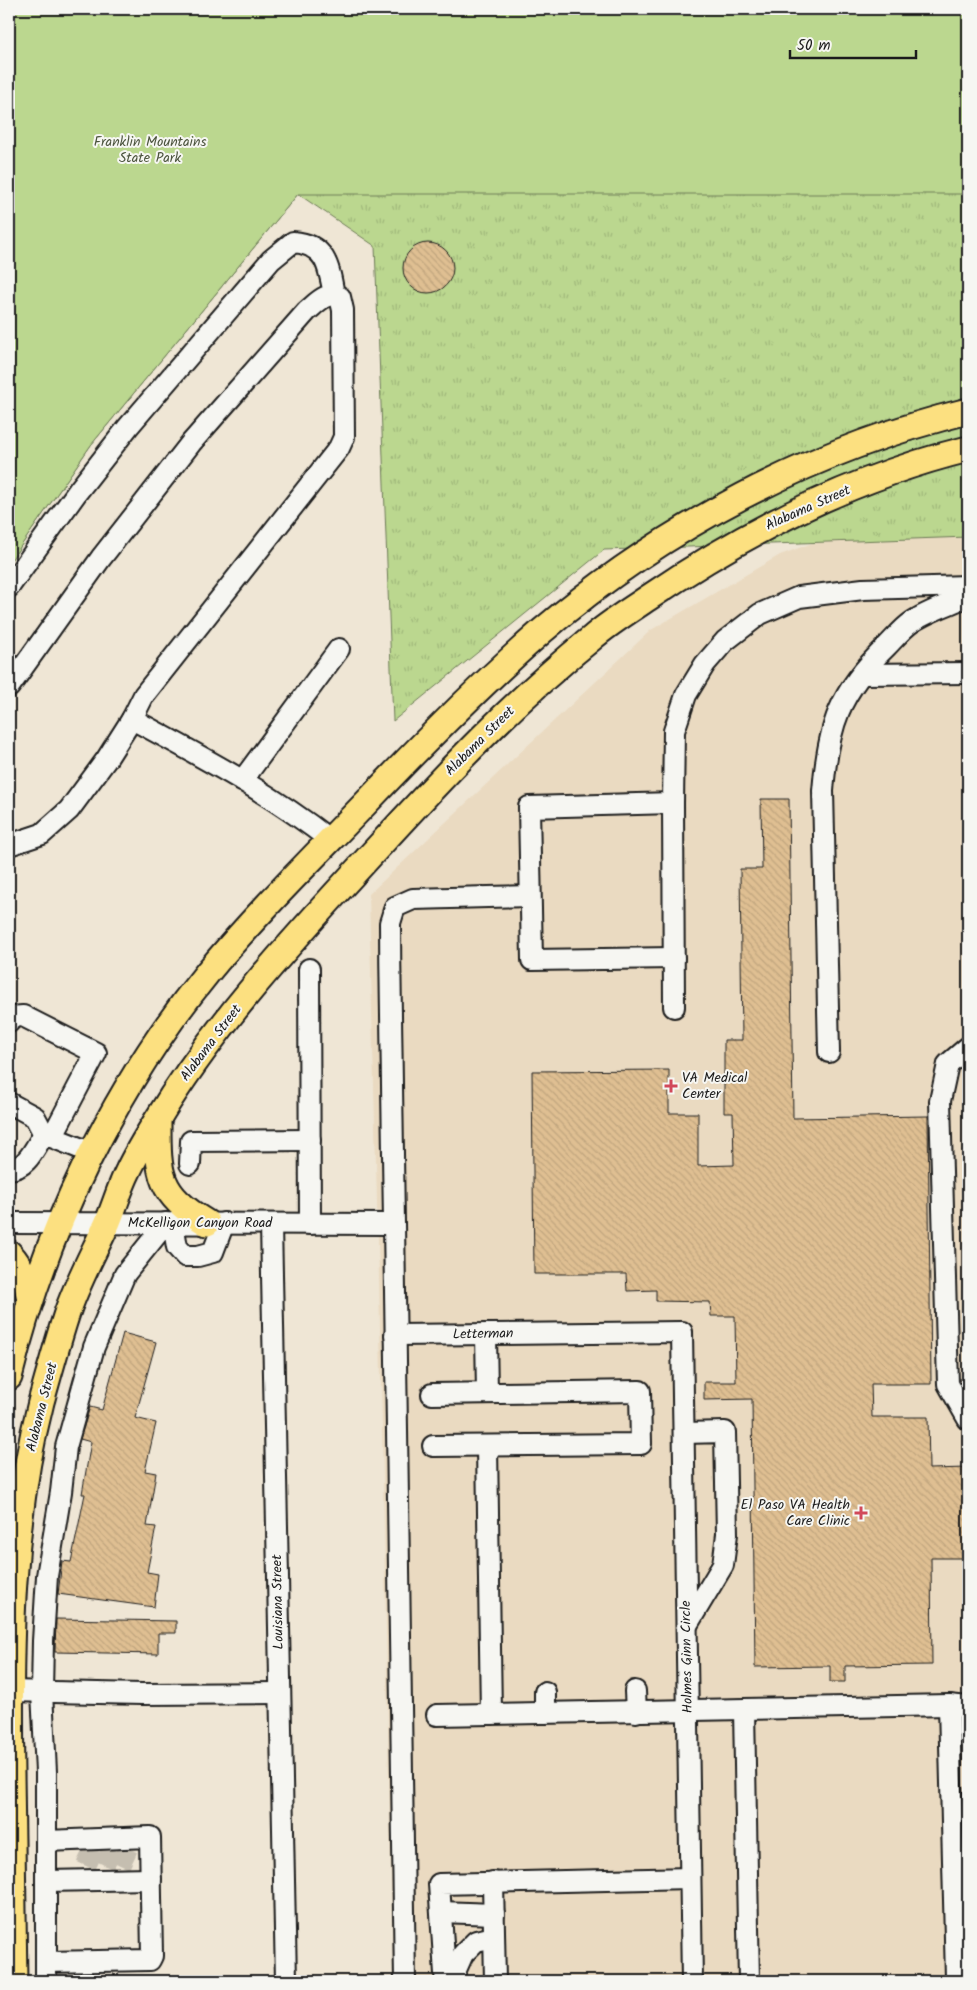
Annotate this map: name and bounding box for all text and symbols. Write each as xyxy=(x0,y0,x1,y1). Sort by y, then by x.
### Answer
scale bar xyxy=(790,28,916,60)
text: 50 m xyxy=(797,34,831,58)
park label: Franklin Mountains State Park xyxy=(94,131,206,169)
street label: Alabama Street xyxy=(762,479,855,537)
street label: Alabama Street xyxy=(440,701,520,781)
street label: Alabama Street xyxy=(175,999,248,1086)
place label: VA Medical Center xyxy=(682,1067,748,1105)
marker: VA Medical Center xyxy=(664,1079,678,1093)
street label: McKelligon Canyon Road xyxy=(128,1212,273,1234)
street label: Letterman xyxy=(452,1322,514,1346)
street label: Alabama Street xyxy=(20,1360,64,1454)
place label: El Paso VA Health Care Clinic xyxy=(741,1494,850,1532)
marker: El Paso VA Health Care Clinic xyxy=(854,1506,868,1520)
street label: Louisiana Street xyxy=(266,1554,290,1650)
street label: Holmes Ginn Circle xyxy=(675,1600,699,1714)

